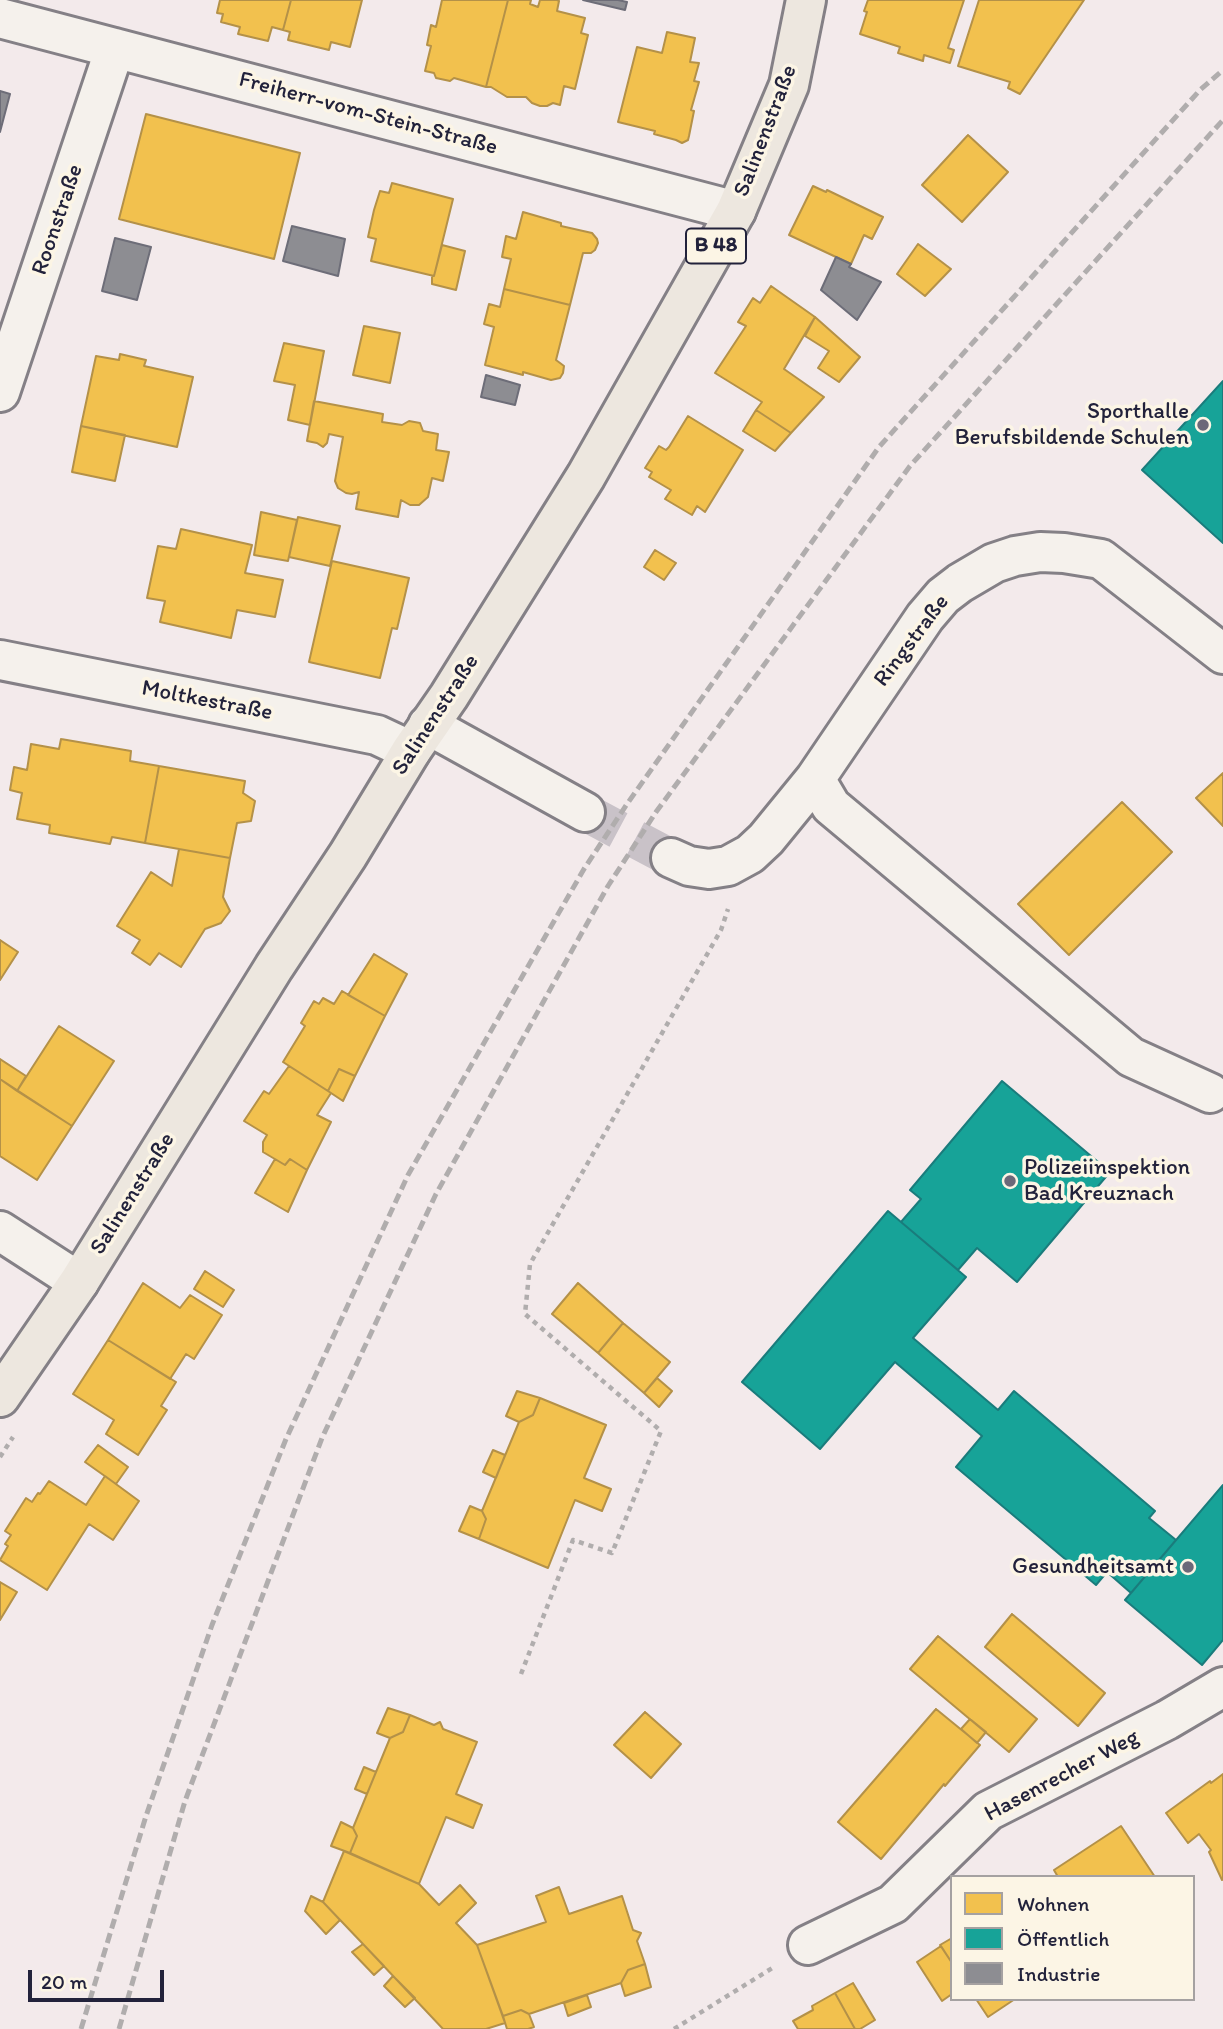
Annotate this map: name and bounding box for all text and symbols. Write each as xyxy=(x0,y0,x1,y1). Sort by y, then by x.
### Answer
street label: Salinenstraße xyxy=(728,61,804,201)
street label: Freiherr-vom-Stein-Straße xyxy=(236,66,500,162)
street label: Roonstraße xyxy=(26,161,90,279)
road number: B 48 xyxy=(686,229,746,264)
place label: Sporthalle Berufsbildende Schulen xyxy=(955,398,1189,452)
marker: Sporthalle Berufsbildende Schulen xyxy=(1195,417,1211,433)
street label: Ringstraße xyxy=(868,589,956,693)
street label: Salinenstraße xyxy=(387,649,485,781)
street label: Moltkestraße xyxy=(139,675,275,727)
street label: Salinenstraße xyxy=(85,1128,181,1260)
place label: Polizeiinspektion Bad Kreuznach xyxy=(1024,1154,1190,1208)
marker: Polizeiinspektion Bad Kreuznach xyxy=(1002,1173,1018,1189)
place label: Gesundheitsamt xyxy=(1012,1553,1174,1581)
marker: Gesundheitsamt xyxy=(1180,1559,1196,1575)
street label: Hasenrecher Weg xyxy=(980,1724,1144,1828)
legend xyxy=(950,1875,1195,2001)
text: Wohnen xyxy=(1017,1891,1089,1916)
text: Öffentlich xyxy=(1017,1926,1109,1951)
scale bar xyxy=(32,1955,168,1999)
text: Industrie xyxy=(1017,1961,1100,1986)
text: 20 m xyxy=(41,1969,87,1994)

